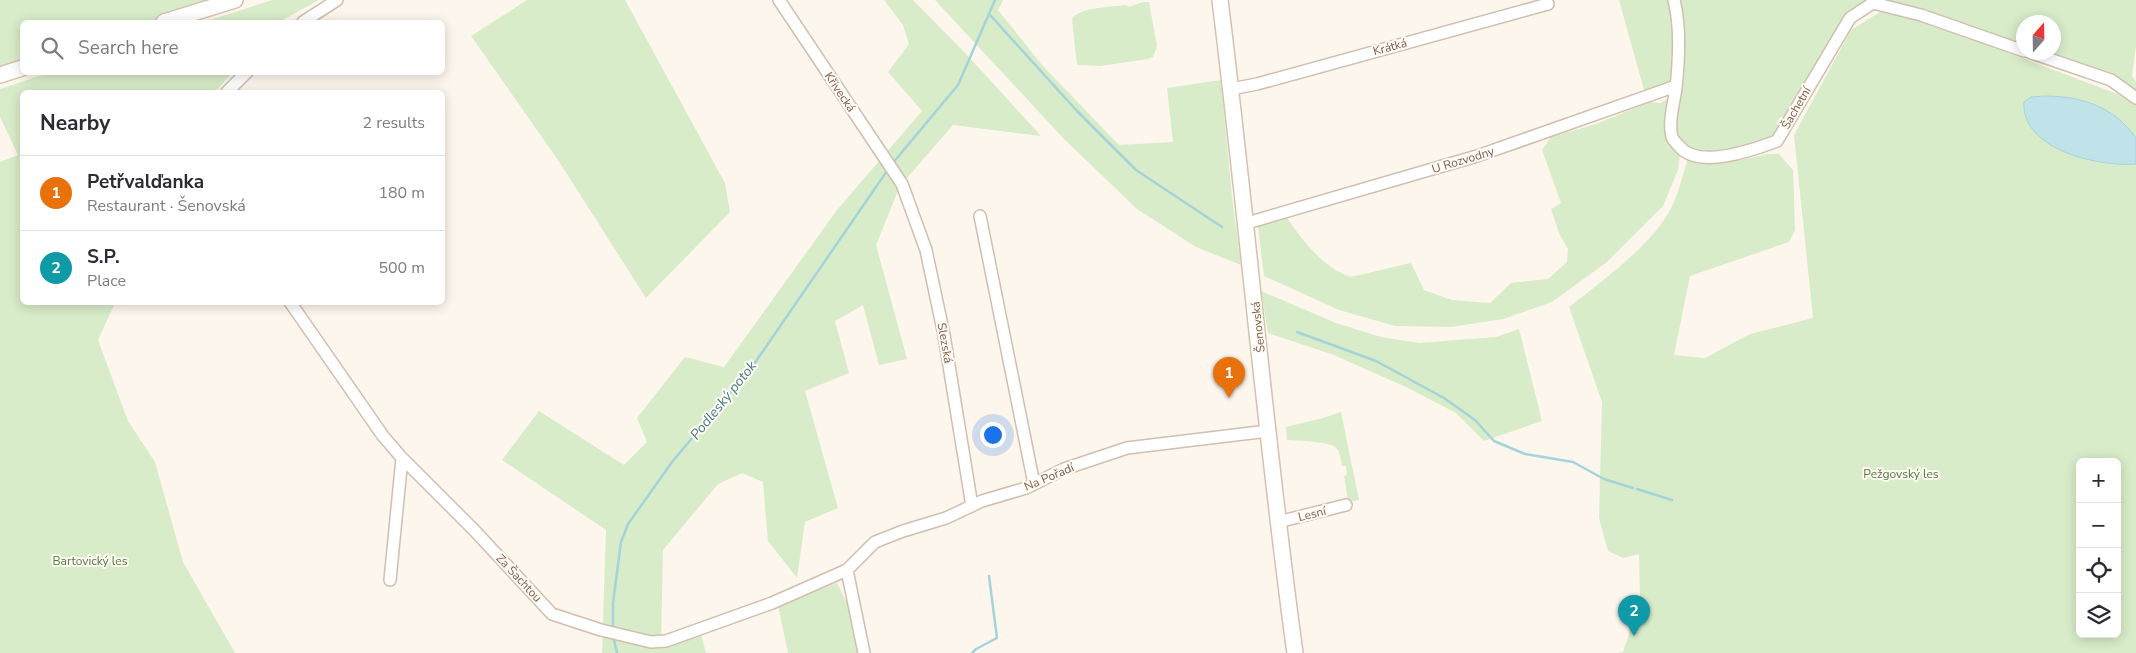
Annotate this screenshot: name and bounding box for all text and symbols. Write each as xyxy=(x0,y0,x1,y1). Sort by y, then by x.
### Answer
north arrow xyxy=(2016,15,2061,60)
search box xyxy=(20,20,445,75)
icon: search xyxy=(38,34,66,62)
text: Search here xyxy=(78,35,179,61)
street label: Krátká xyxy=(1371,35,1409,59)
street label: Křivecká xyxy=(821,69,859,115)
street label: Šachetní xyxy=(1777,83,1815,132)
text: Nearby xyxy=(40,109,110,137)
text: 2 results xyxy=(363,112,425,134)
street label: U Rozvodny xyxy=(1430,143,1497,177)
text: Petřvalďanka xyxy=(87,169,204,195)
text: 1 xyxy=(51,182,61,204)
text: 180 m xyxy=(378,182,425,204)
text: Restaurant · Šenovská xyxy=(87,195,246,217)
text: S.P. xyxy=(87,244,120,270)
text: 2 xyxy=(51,257,61,279)
text: 500 m xyxy=(378,257,425,279)
text: Place xyxy=(87,270,126,292)
street label: Šenovská xyxy=(1247,301,1269,353)
street label: Slezská xyxy=(934,322,956,364)
water label: Podleský potok xyxy=(686,356,762,444)
pin: 1 xyxy=(1213,357,1245,398)
your location xyxy=(980,422,1006,448)
map controls xyxy=(2076,458,2121,638)
button: + xyxy=(2076,458,2121,503)
street label: Na Pořadí xyxy=(1022,459,1077,495)
park label: Pežgovský les xyxy=(1863,466,1939,482)
street label: Lesní xyxy=(1296,503,1329,525)
button: − xyxy=(2076,503,2121,548)
button: locate xyxy=(2076,548,2121,593)
street label: Za Šachtou xyxy=(493,551,545,605)
park label: Bartovický les xyxy=(52,553,128,569)
button: layers xyxy=(2076,593,2121,638)
pin: 2 xyxy=(1618,595,1650,636)

